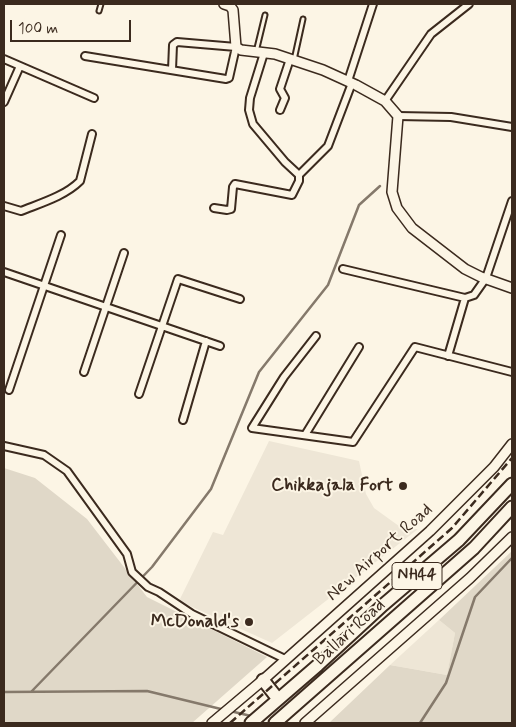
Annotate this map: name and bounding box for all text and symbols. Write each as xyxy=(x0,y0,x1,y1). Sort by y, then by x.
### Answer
scale bar xyxy=(12,10,134,42)
text: 100 m xyxy=(18,19,58,39)
place label: Chikkajala Fort xyxy=(271,475,393,497)
marker: Chikkajala Fort xyxy=(397,480,409,492)
street label: New Airport Road xyxy=(322,500,438,606)
road number: NH44 xyxy=(392,562,442,590)
street label: Ballari Road xyxy=(310,595,390,671)
place label: McDonald's xyxy=(151,611,239,633)
marker: McDonald's xyxy=(243,616,255,628)

